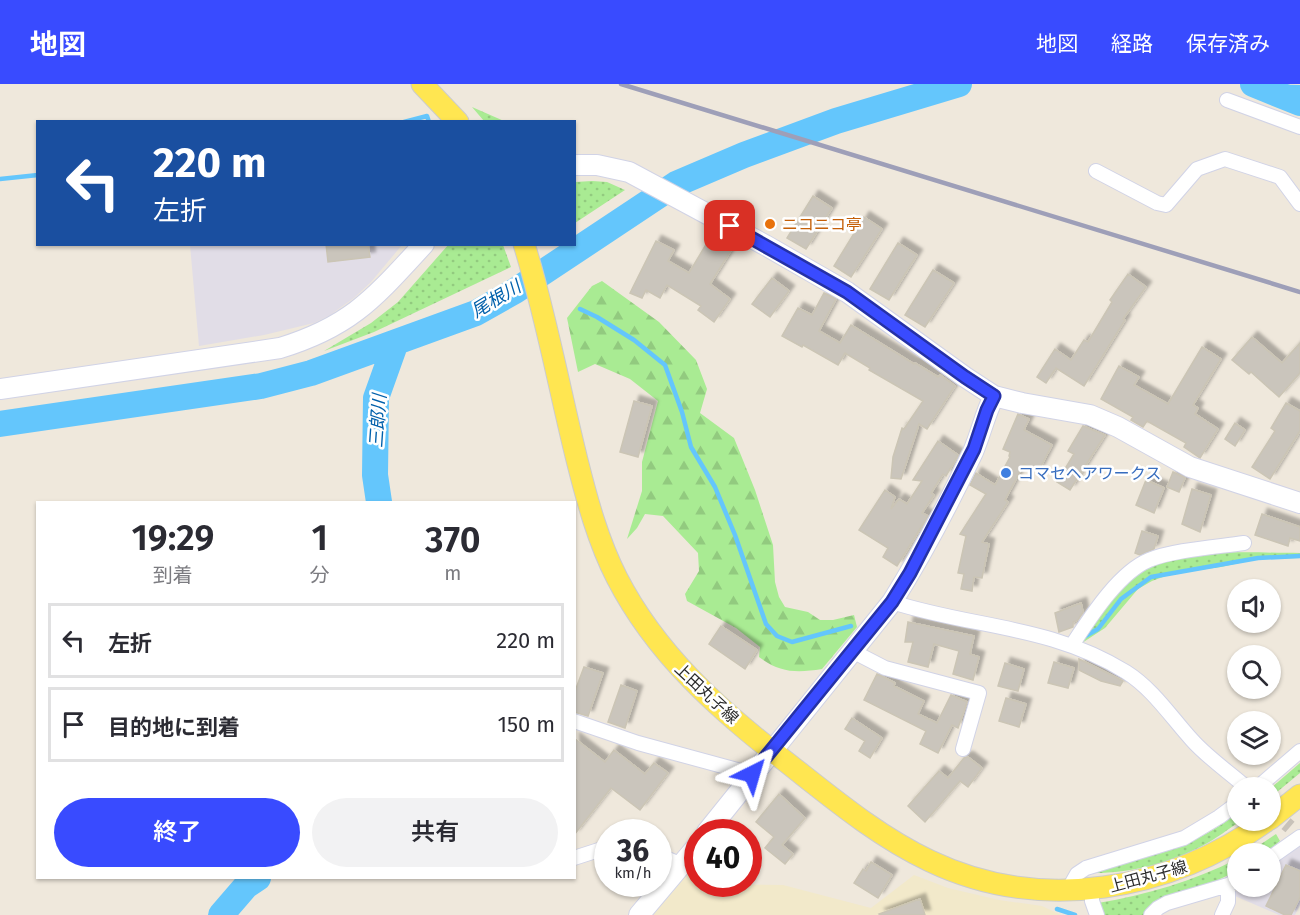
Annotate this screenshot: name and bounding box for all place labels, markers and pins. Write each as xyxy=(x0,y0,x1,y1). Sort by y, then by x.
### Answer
pin xyxy=(704,200,755,251)
place label: ニコニコ亭 xyxy=(782,215,862,234)
marker: ニコニコ亭 xyxy=(763,217,777,231)
place label: コマセヘアワークス xyxy=(1018,464,1161,483)
marker: コマセヘアワークス xyxy=(999,466,1013,480)

